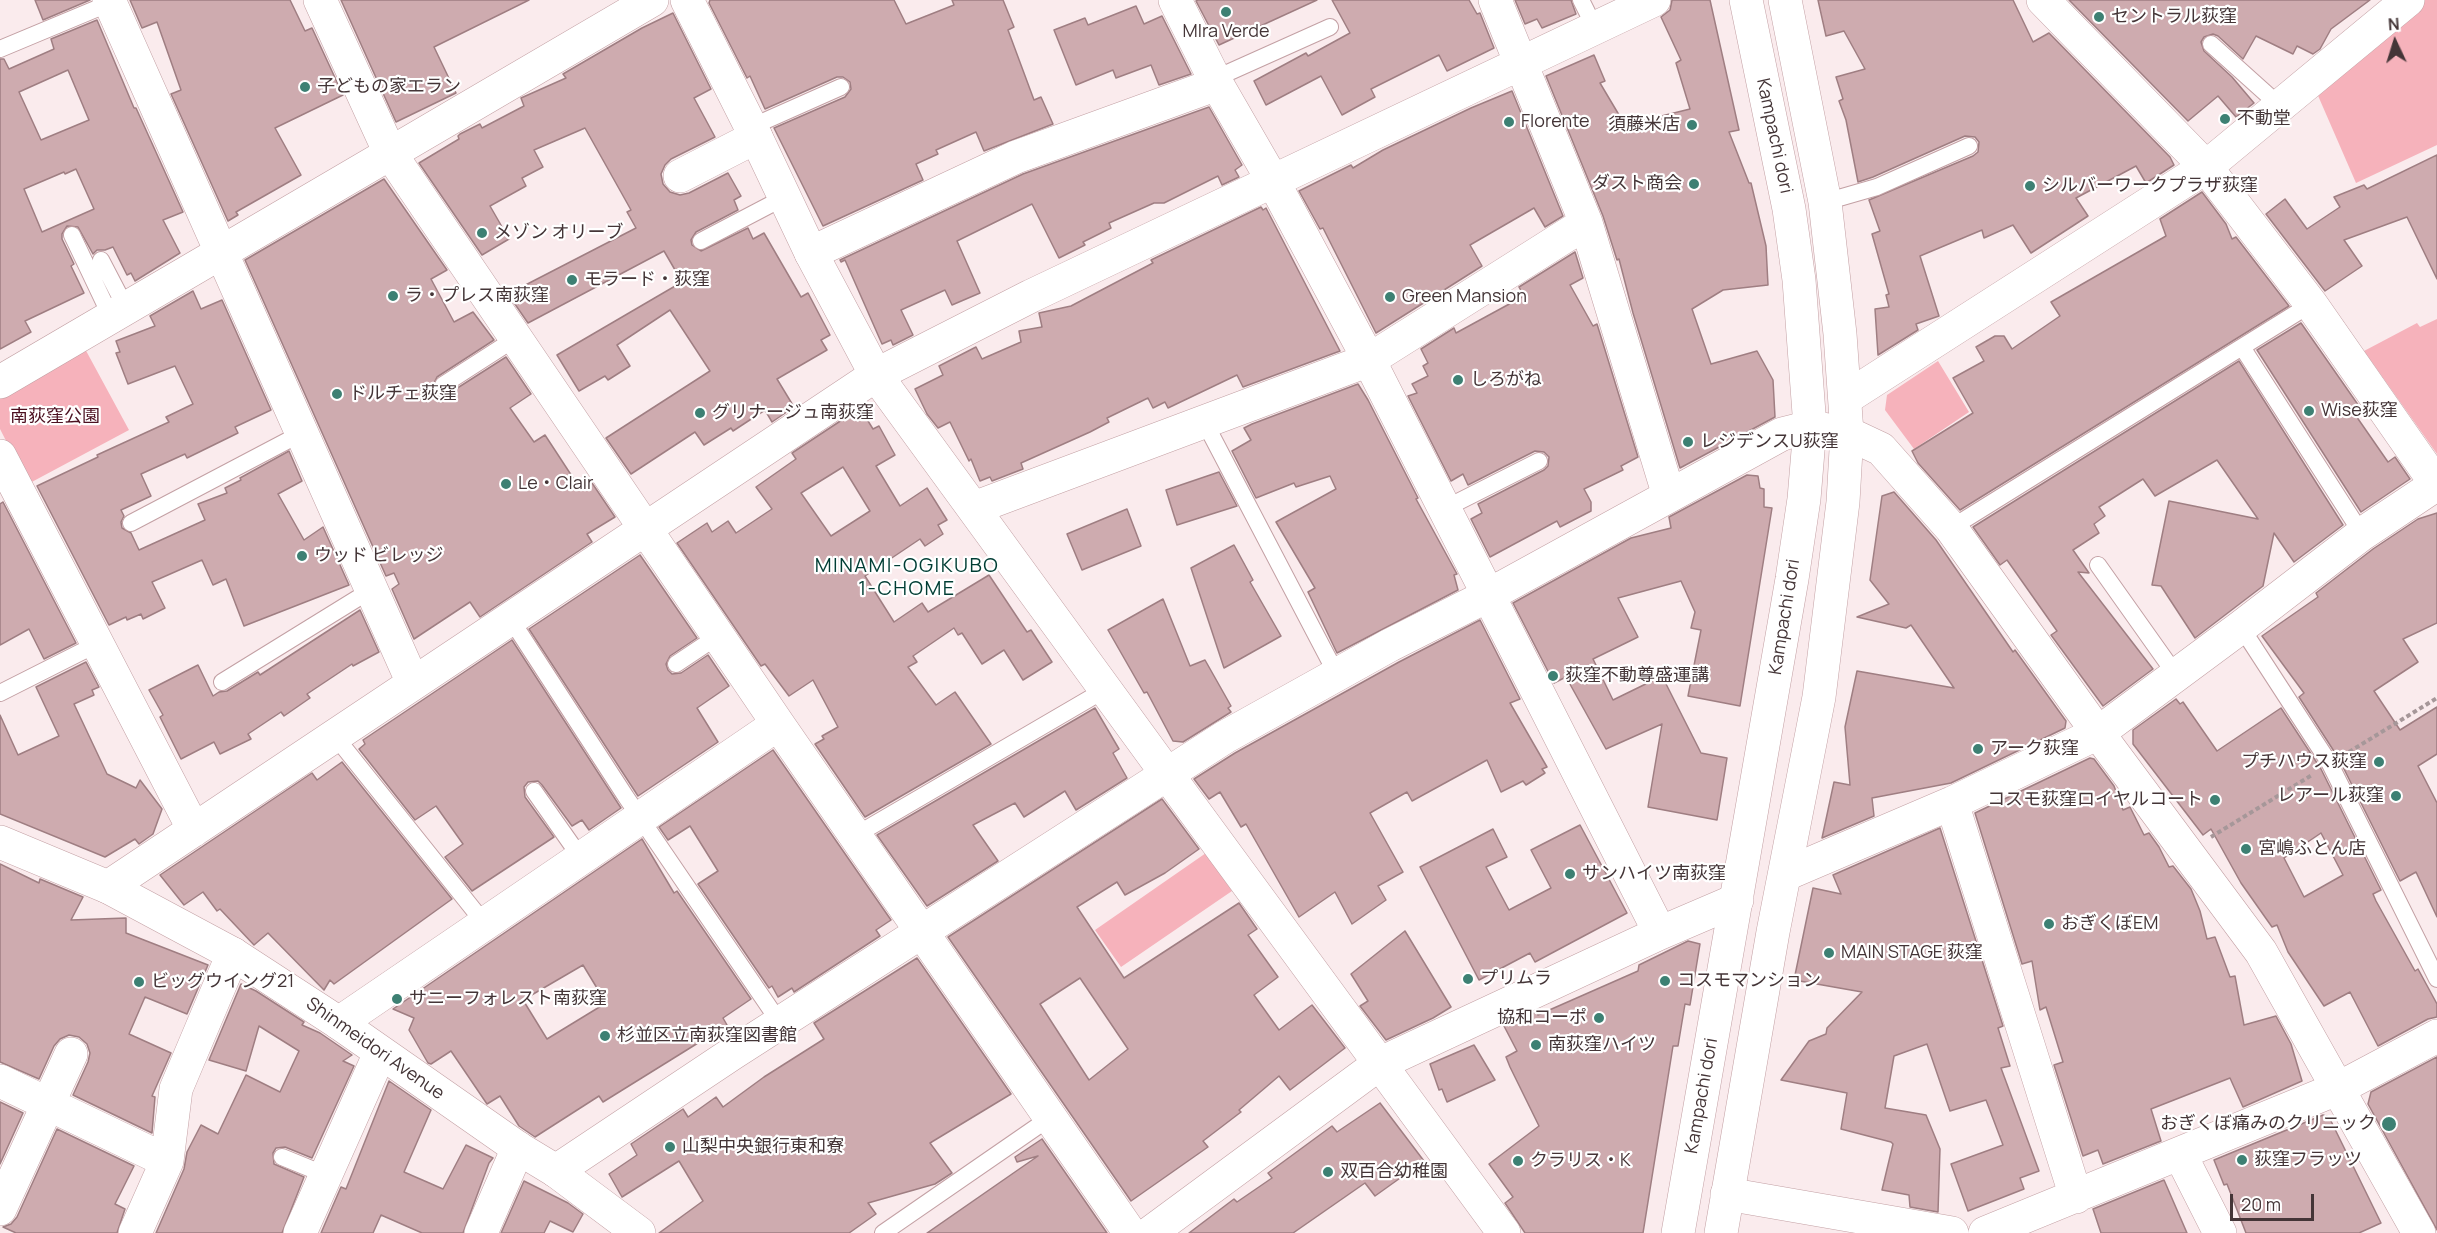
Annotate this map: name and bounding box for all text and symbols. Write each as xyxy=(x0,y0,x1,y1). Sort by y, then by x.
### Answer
marker: Mlra Verde xyxy=(1219,5,1233,19)
place label: セントラル荻窪 xyxy=(2111,6,2237,28)
marker: セントラル荻窪 xyxy=(2092,10,2106,24)
north arrow xyxy=(2365,12,2425,72)
text: N xyxy=(2387,13,2400,35)
place label: Mlra Verde xyxy=(1183,21,1269,43)
place label: 子どもの家エラン xyxy=(317,76,461,98)
street label: Kampachi dori xyxy=(1751,77,1797,195)
marker: 子どもの家エラン xyxy=(298,80,312,94)
place label: 不動堂 xyxy=(2237,108,2291,130)
place label: Florente xyxy=(1521,111,1590,133)
marker: 不動堂 xyxy=(2218,112,2232,126)
place label: 須藤米店 xyxy=(1608,114,1680,136)
marker: Florente xyxy=(1502,115,1516,129)
marker: 須藤米店 xyxy=(1685,118,1699,132)
place label: ダスト商会 xyxy=(1592,173,1682,195)
place label: シルバーワークプラザ荻窪 xyxy=(2042,175,2258,197)
marker: ダスト商会 xyxy=(1687,177,1701,191)
marker: シルバーワークプラザ荻窪 xyxy=(2023,179,2037,193)
place label: メゾン オリーブ xyxy=(494,222,624,244)
marker: メゾン オリーブ xyxy=(475,226,489,240)
place label: モラード・荻窪 xyxy=(584,269,710,291)
marker: モラード・荻窪 xyxy=(565,273,579,287)
place label: ラ・プレス南荻窪 xyxy=(405,285,549,307)
place label: Green Mansion xyxy=(1402,286,1527,308)
marker: ラ・プレス南荻窪 xyxy=(386,289,400,303)
marker: Green Mansion xyxy=(1383,290,1397,304)
place label: しろがね xyxy=(1470,369,1542,391)
marker: しろがね xyxy=(1451,373,1465,387)
place label: ドルチェ荻窪 xyxy=(349,383,457,405)
marker: ドルチェ荻窪 xyxy=(330,387,344,401)
place label: Wise荻窪 xyxy=(2321,400,2398,422)
place label: グリナージュ南荻窪 xyxy=(712,402,874,424)
marker: Wise荻窪 xyxy=(2302,404,2316,418)
park label: 南荻窪公園 xyxy=(10,406,100,428)
marker: グリナージュ南荻窪 xyxy=(693,406,707,420)
place label: レジデンスU荻窪 xyxy=(1700,431,1839,453)
marker: レジデンスU荻窪 xyxy=(1681,435,1695,449)
place label: Le・Clair xyxy=(518,473,593,495)
marker: Le・Clair xyxy=(499,477,513,491)
place label: ウッド ビレッジ xyxy=(314,545,444,567)
marker: ウッド ビレッジ xyxy=(295,549,309,563)
district label: MINAMI-OGIKUBO 1-CHOME xyxy=(815,554,999,601)
street label: Kampachi dori xyxy=(1765,557,1805,677)
place label: 荻窪不動尊盛運講 xyxy=(1565,665,1709,687)
marker: 荻窪不動尊盛運講 xyxy=(1546,669,1560,683)
place label: アーク荻窪 xyxy=(1990,738,2079,760)
marker: アーク荻窪 xyxy=(1971,742,1985,756)
place label: プチハウス荻窪 xyxy=(2241,751,2367,773)
marker: プチハウス荻窪 xyxy=(2372,755,2386,769)
place label: レアール荻窪 xyxy=(2277,785,2384,807)
place label: コスモ荻窪ロイヤルコート xyxy=(1987,789,2203,811)
marker: レアール荻窪 xyxy=(2389,789,2403,803)
marker: コスモ荻窪ロイヤルコート xyxy=(2208,793,2222,807)
place label: 宮嶋ふとん店 xyxy=(2258,838,2366,860)
marker: 宮嶋ふとん店 xyxy=(2239,842,2253,856)
place label: サンハイツ南荻窪 xyxy=(1582,863,1726,885)
marker: サンハイツ南荻窪 xyxy=(1563,867,1577,881)
place label: おぎくぼEM xyxy=(2061,913,2158,935)
marker: おぎくぼEM xyxy=(2042,917,2056,931)
place label: MAIN STAGE 荻窪 xyxy=(1841,942,1983,964)
marker: MAIN STAGE 荻窪 xyxy=(1822,946,1836,960)
place label: プリムラ xyxy=(1480,968,1552,990)
place label: コスモマンション xyxy=(1677,970,1821,992)
place label: ビッグウイング21 xyxy=(151,971,294,993)
marker: プリムラ xyxy=(1461,972,1475,986)
marker: コスモマンション xyxy=(1658,974,1672,988)
marker: ビッグウイング21 xyxy=(132,975,146,989)
place label: サニーフォレスト南荻窪 xyxy=(409,988,607,1010)
marker: サニーフォレスト南荻窪 xyxy=(390,992,404,1006)
street label: Shinmeidori Avenue xyxy=(302,993,448,1105)
place label: 協和コーポ xyxy=(1497,1007,1587,1029)
marker: 協和コーポ xyxy=(1592,1011,1606,1025)
place label: 杉並区立南荻窪図書館 xyxy=(617,1025,797,1047)
marker: 杉並区立南荻窪図書館 xyxy=(598,1029,612,1043)
place label: 南荻窪ハイツ xyxy=(1548,1034,1656,1056)
street label: Kampachi dori xyxy=(1681,1036,1723,1156)
marker: 南荻窪ハイツ xyxy=(1529,1038,1543,1052)
place label: おぎくぼ痛みのクリニック xyxy=(2160,1113,2376,1135)
marker: おぎくぼ痛みのクリニック xyxy=(2380,1115,2398,1133)
place label: 山梨中央銀行東和寮 xyxy=(682,1136,844,1158)
marker: 山梨中央銀行東和寮 xyxy=(663,1140,677,1154)
place label: 荻窪フラッツ xyxy=(2254,1149,2362,1171)
place label: クラリス・K xyxy=(1530,1150,1631,1172)
marker: 荻窪フラッツ xyxy=(2235,1153,2249,1167)
marker: クラリス・K xyxy=(1511,1154,1525,1168)
place label: 双百合幼稚園 xyxy=(1340,1161,1448,1183)
marker: 双百合幼稚園 xyxy=(1321,1165,1335,1179)
scale bar xyxy=(2233,1182,2317,1220)
text: 20 m xyxy=(2241,1192,2281,1216)

